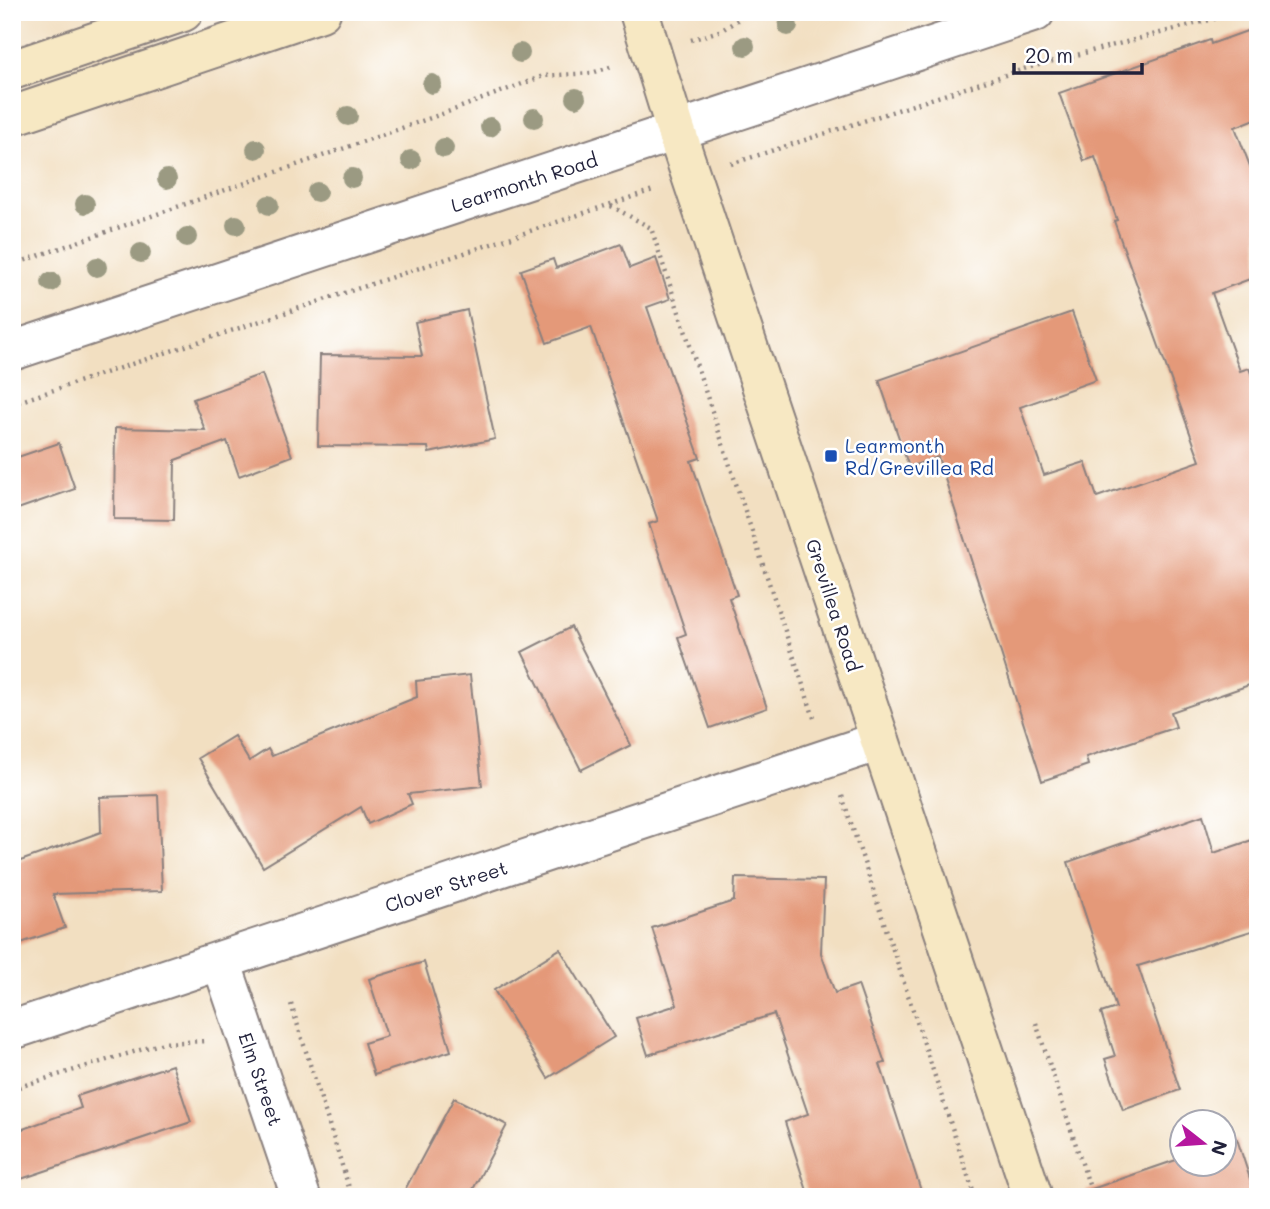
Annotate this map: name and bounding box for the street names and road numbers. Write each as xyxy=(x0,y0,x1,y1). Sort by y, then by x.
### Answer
street label: Learmonth Road xyxy=(448,147,600,217)
street label: Grevillea Road xyxy=(801,536,867,674)
street label: Clover Street xyxy=(382,854,510,918)
street label: Elm Street xyxy=(233,1029,289,1129)

